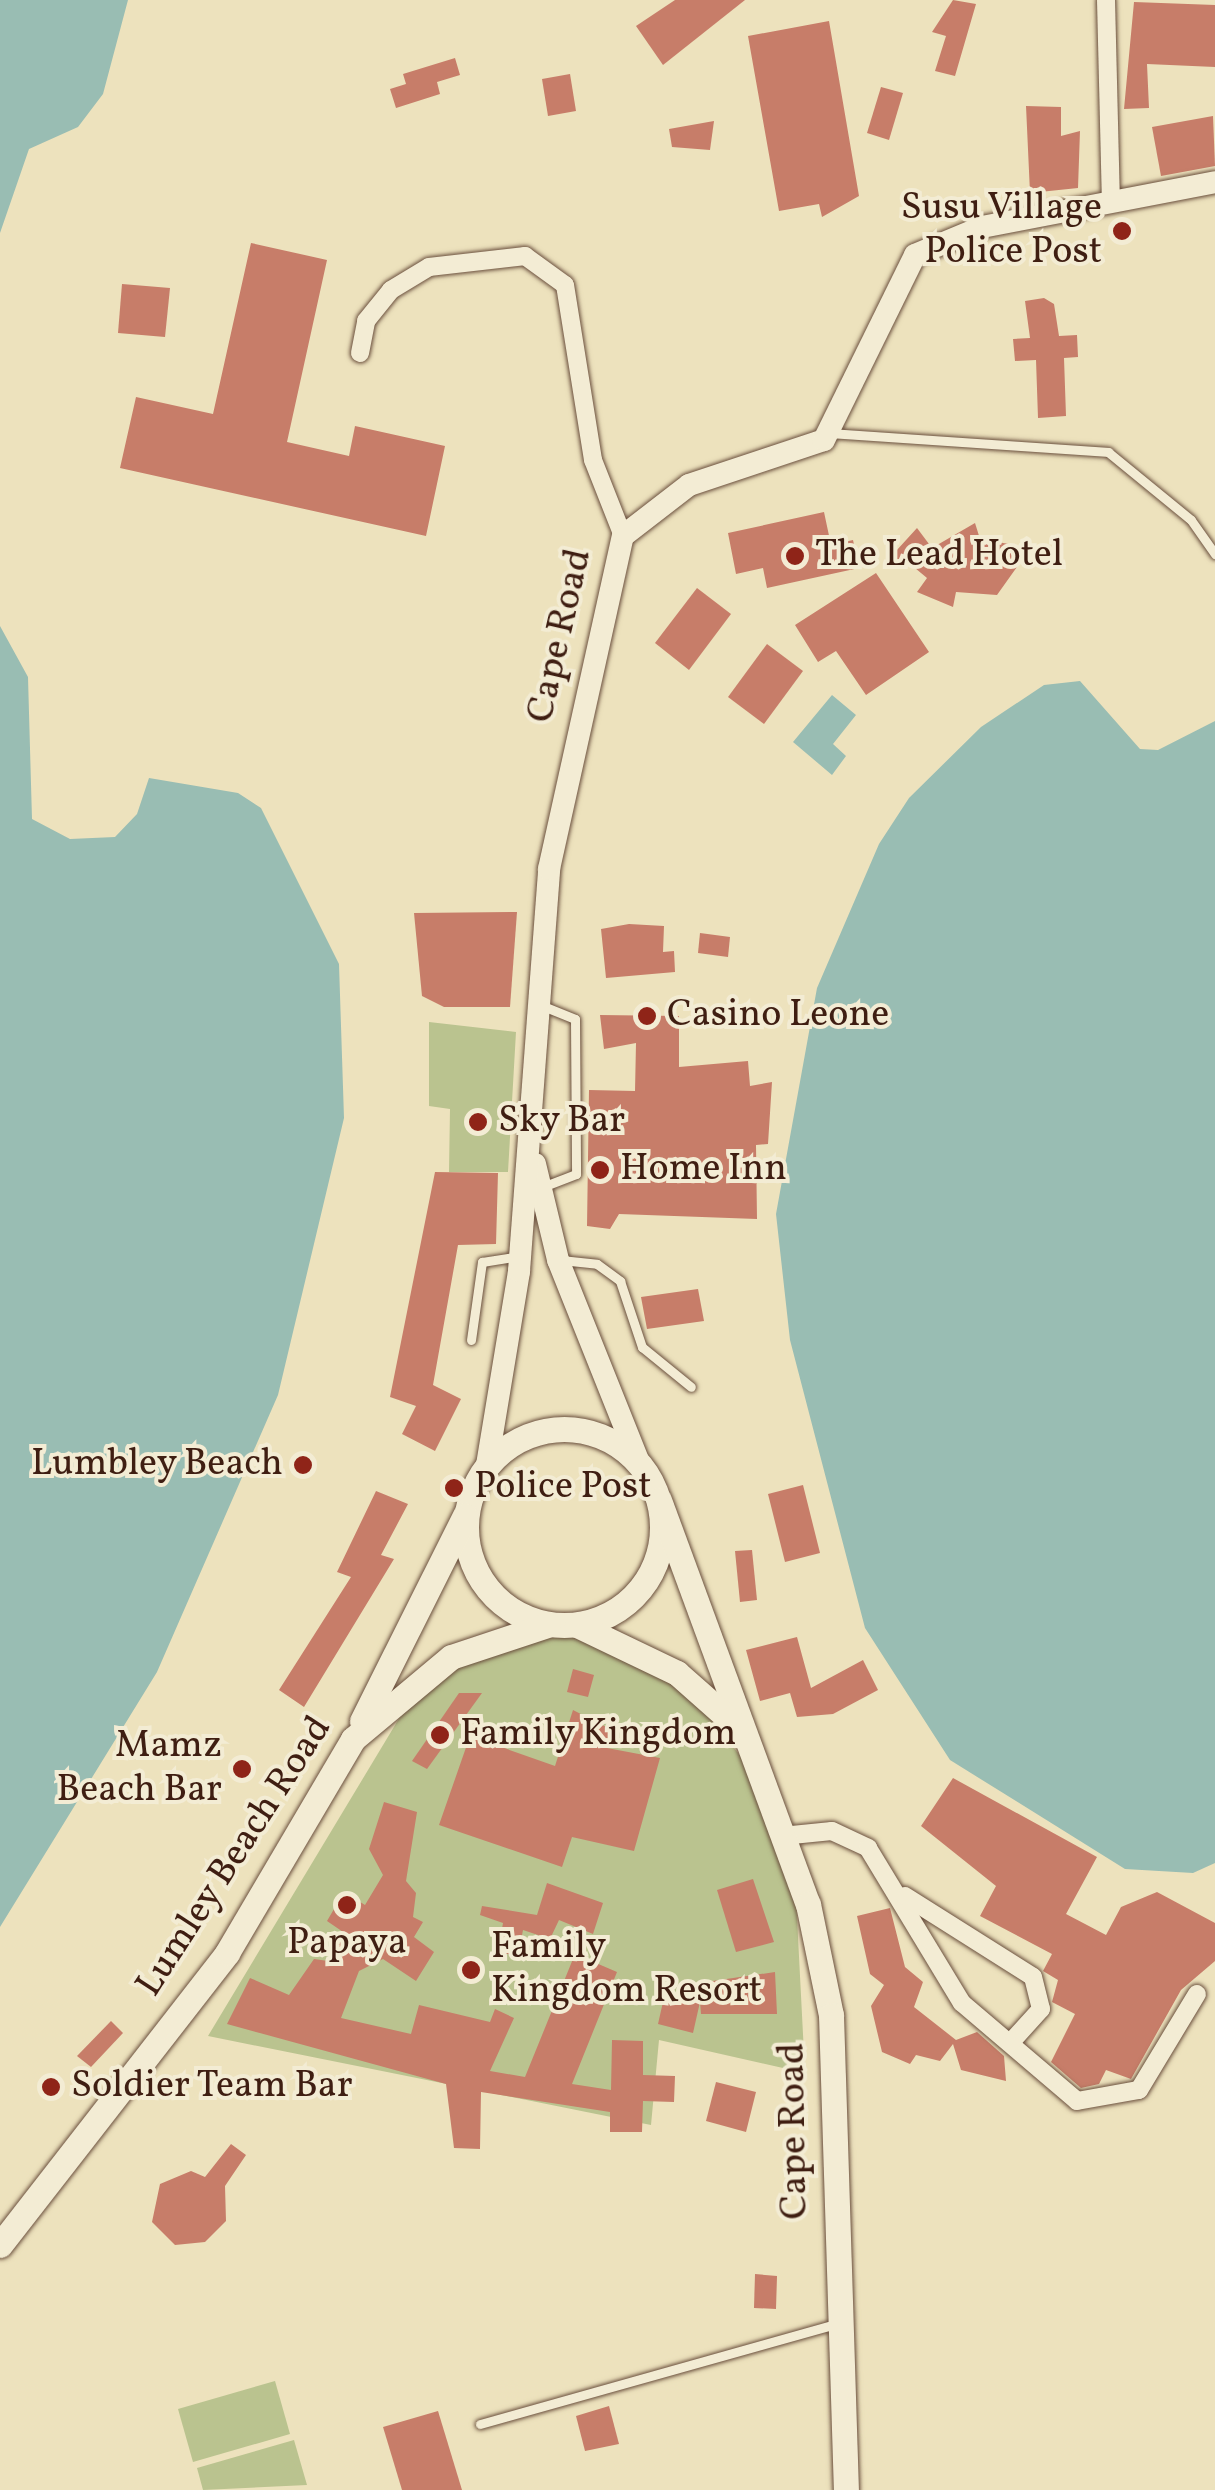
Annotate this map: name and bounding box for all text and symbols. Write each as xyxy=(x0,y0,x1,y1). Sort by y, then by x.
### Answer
place label: Susu Village Police Post xyxy=(900,186,1102,276)
marker: Susu Village Police Post xyxy=(1111,220,1133,242)
place label: The Lead Hotel xyxy=(815,533,1063,579)
street label: Cape Road xyxy=(519,545,603,727)
marker: The Lead Hotel xyxy=(784,545,806,567)
place label: Casino Leone xyxy=(667,993,889,1039)
marker: Casino Leone xyxy=(636,1005,658,1027)
place label: Sky Bar xyxy=(498,1099,626,1145)
marker: Sky Bar xyxy=(467,1111,489,1133)
place label: Home Inn xyxy=(620,1147,787,1193)
marker: Home Inn xyxy=(589,1159,611,1181)
place label: Lumbley Beach xyxy=(30,1442,283,1488)
marker: Lumbley Beach xyxy=(292,1454,314,1476)
place label: Police Post xyxy=(474,1465,652,1511)
marker: Police Post xyxy=(443,1477,465,1499)
street label: Lumley Beach Road xyxy=(127,1708,343,2006)
place label: Family Kingdom xyxy=(460,1712,738,1758)
place label: Mamz Beach Bar xyxy=(57,1724,222,1814)
marker: Family Kingdom xyxy=(429,1724,451,1746)
marker: Mamz Beach Bar xyxy=(231,1758,253,1780)
marker: Papaya xyxy=(336,1894,358,1916)
place label: Papaya xyxy=(287,1921,407,1967)
place label: Family Kingdom Resort xyxy=(491,1925,762,2015)
marker: Family Kingdom Resort xyxy=(460,1959,482,1981)
street label: Cape Road xyxy=(771,2042,819,2220)
place label: Soldier Team Bar xyxy=(71,2064,354,2110)
marker: Soldier Team Bar xyxy=(40,2076,62,2098)

